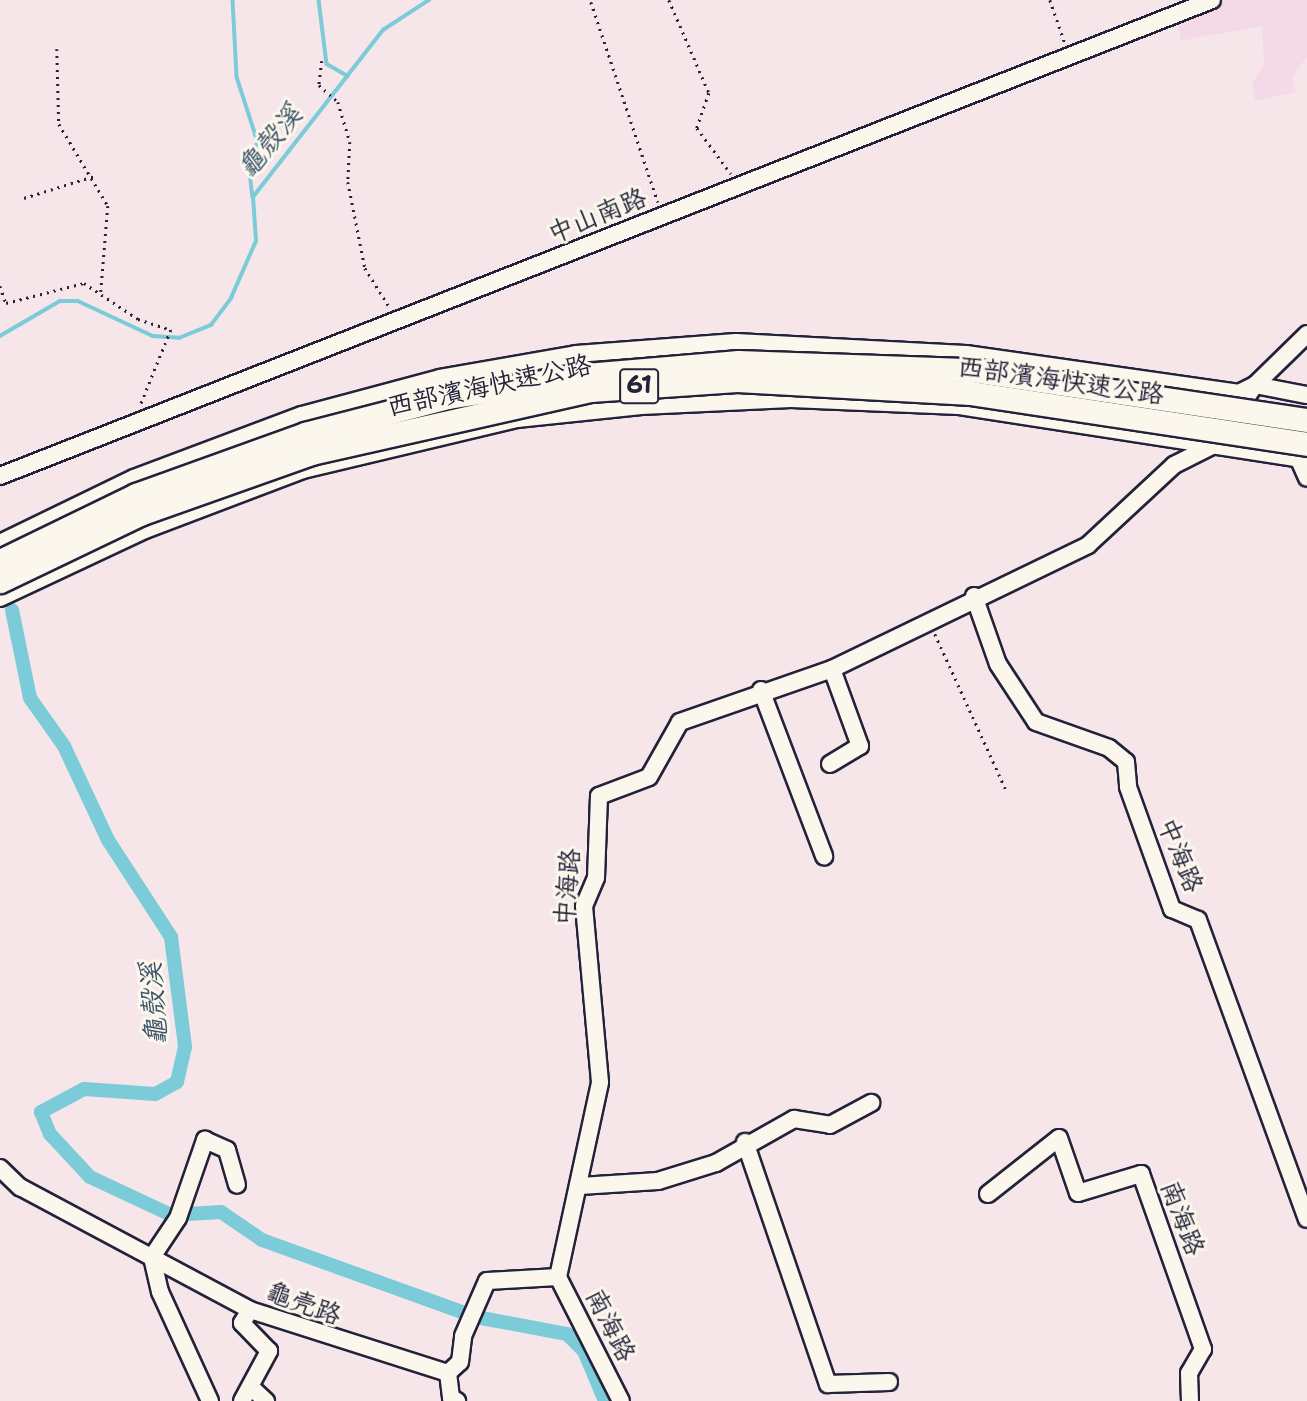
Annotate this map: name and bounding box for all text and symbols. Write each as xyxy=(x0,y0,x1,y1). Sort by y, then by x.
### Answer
water label: 龜殼溪 xyxy=(230,98,308,184)
street label: 中山南路 xyxy=(543,181,651,249)
street label: 西部濱海快速公路 xyxy=(384,348,594,422)
street label: 西部濱海快速公路 xyxy=(956,350,1166,410)
road number: 61 xyxy=(618,366,660,407)
street label: 中海路 xyxy=(1152,813,1210,897)
street label: 中海路 xyxy=(548,847,586,927)
water label: 龜殼溪 xyxy=(133,961,173,1047)
street label: 南海路 xyxy=(1154,1176,1212,1260)
street label: 龜壳路 xyxy=(262,1275,346,1331)
street label: 南海路 xyxy=(579,1283,643,1367)

